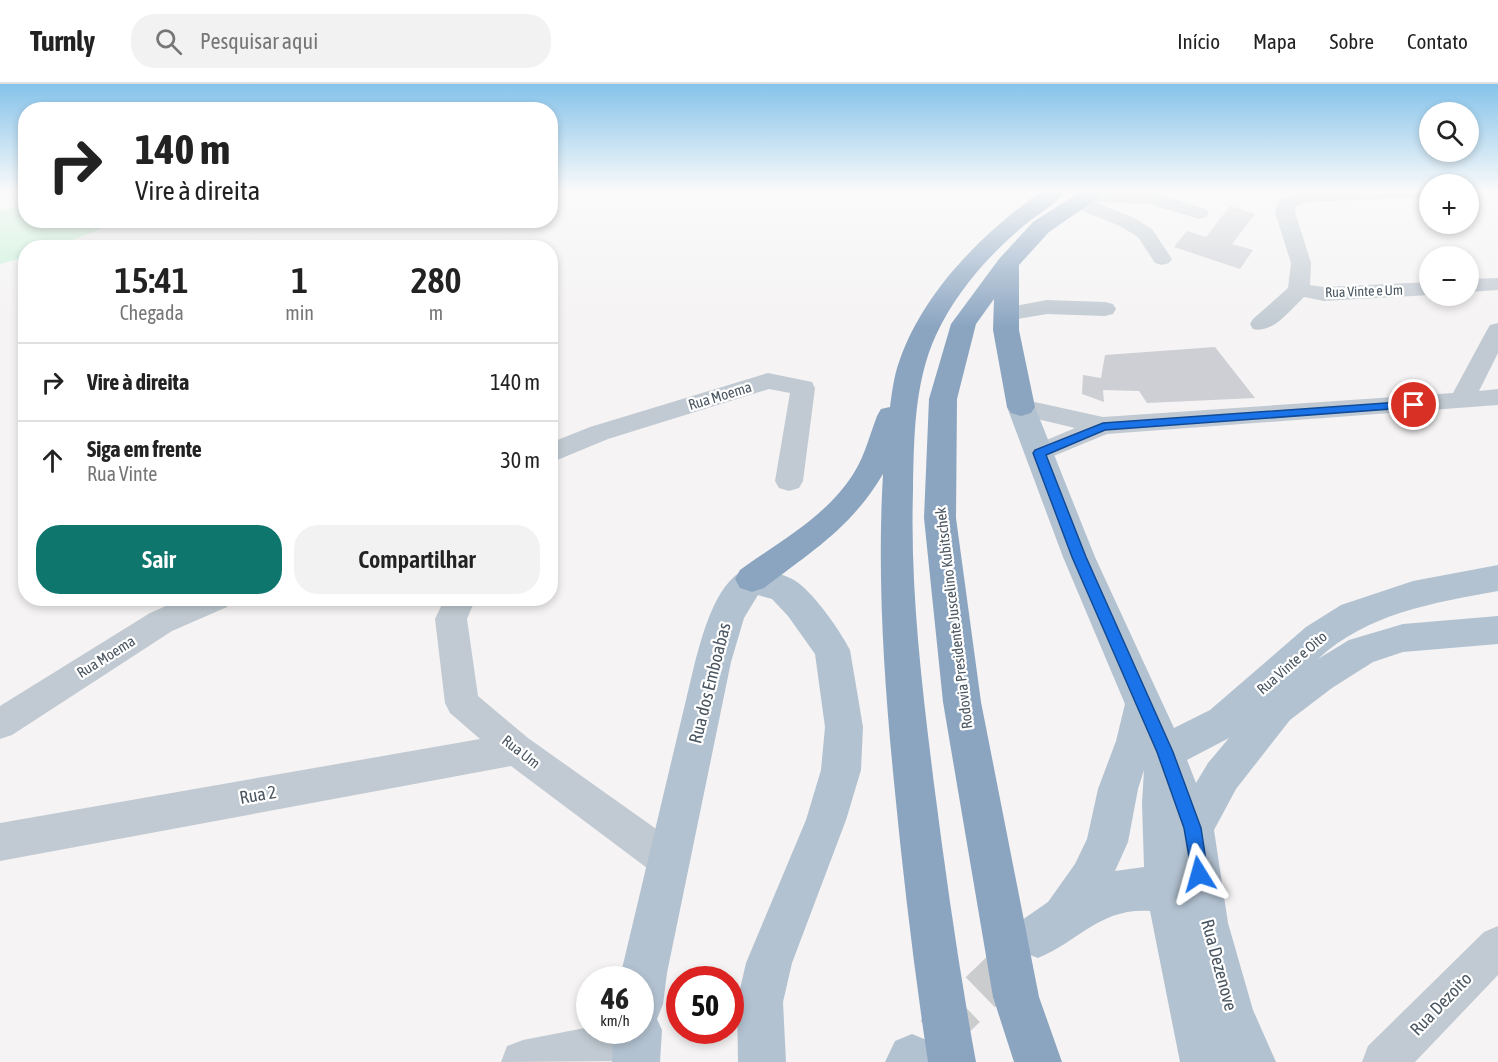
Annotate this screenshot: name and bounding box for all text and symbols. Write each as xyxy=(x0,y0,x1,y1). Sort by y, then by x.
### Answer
search box xyxy=(131,14,551,68)
text: Turnly xyxy=(30,25,95,57)
icon: search xyxy=(152,25,185,58)
text: Pesquisar aqui xyxy=(200,28,318,54)
text: Início xyxy=(1177,29,1220,53)
text: Mapa xyxy=(1253,29,1297,53)
text: Sobre xyxy=(1330,29,1374,53)
text: Contato xyxy=(1407,29,1468,53)
map controls xyxy=(1419,102,1479,306)
button: search xyxy=(1419,102,1479,162)
text: 140 m xyxy=(135,125,230,173)
icon: right xyxy=(36,126,114,204)
button: + xyxy=(1419,174,1479,234)
text: Vire à direita xyxy=(135,175,260,206)
button: − xyxy=(1419,246,1479,306)
text: 15:41 xyxy=(115,259,189,301)
text: 1 xyxy=(291,259,308,301)
text: 280 xyxy=(411,259,461,301)
street label: Rua Vinte e Um xyxy=(1325,282,1403,300)
text: Chegada xyxy=(120,301,184,324)
text: min xyxy=(285,301,314,324)
text: m xyxy=(429,301,443,324)
icon: right xyxy=(36,366,69,399)
text: Vire à direita xyxy=(87,369,189,395)
text: 140 m xyxy=(490,369,540,395)
street label: Rua Moema xyxy=(686,378,754,413)
pin xyxy=(1388,379,1439,430)
icon: arrive xyxy=(1397,388,1430,421)
text: Siga em frente xyxy=(87,436,202,462)
icon: ahead xyxy=(36,444,69,477)
text: 30 m xyxy=(500,447,540,473)
text: Rua Vinte xyxy=(87,462,157,485)
street label: Rodovia Presidente Juscelino Kubitschek xyxy=(931,506,976,730)
button: Sair xyxy=(36,525,282,594)
button: Compartilhar xyxy=(294,525,540,594)
street label: Rua dos Emboabas xyxy=(684,620,735,745)
street label: Rua Vinte e Oito xyxy=(1253,628,1330,698)
street label: Rua Moema xyxy=(73,632,138,681)
street label: Rua Um xyxy=(499,732,544,772)
street label: Rua 2 xyxy=(238,781,278,808)
position arrow xyxy=(1167,842,1231,906)
street label: Rua Dezenove xyxy=(1197,917,1242,1013)
speed limit sign: 50 xyxy=(666,966,744,1044)
street label: Rua Dezoito xyxy=(1406,968,1476,1039)
text: 46 xyxy=(601,981,629,1015)
text: km/h xyxy=(600,1012,630,1029)

